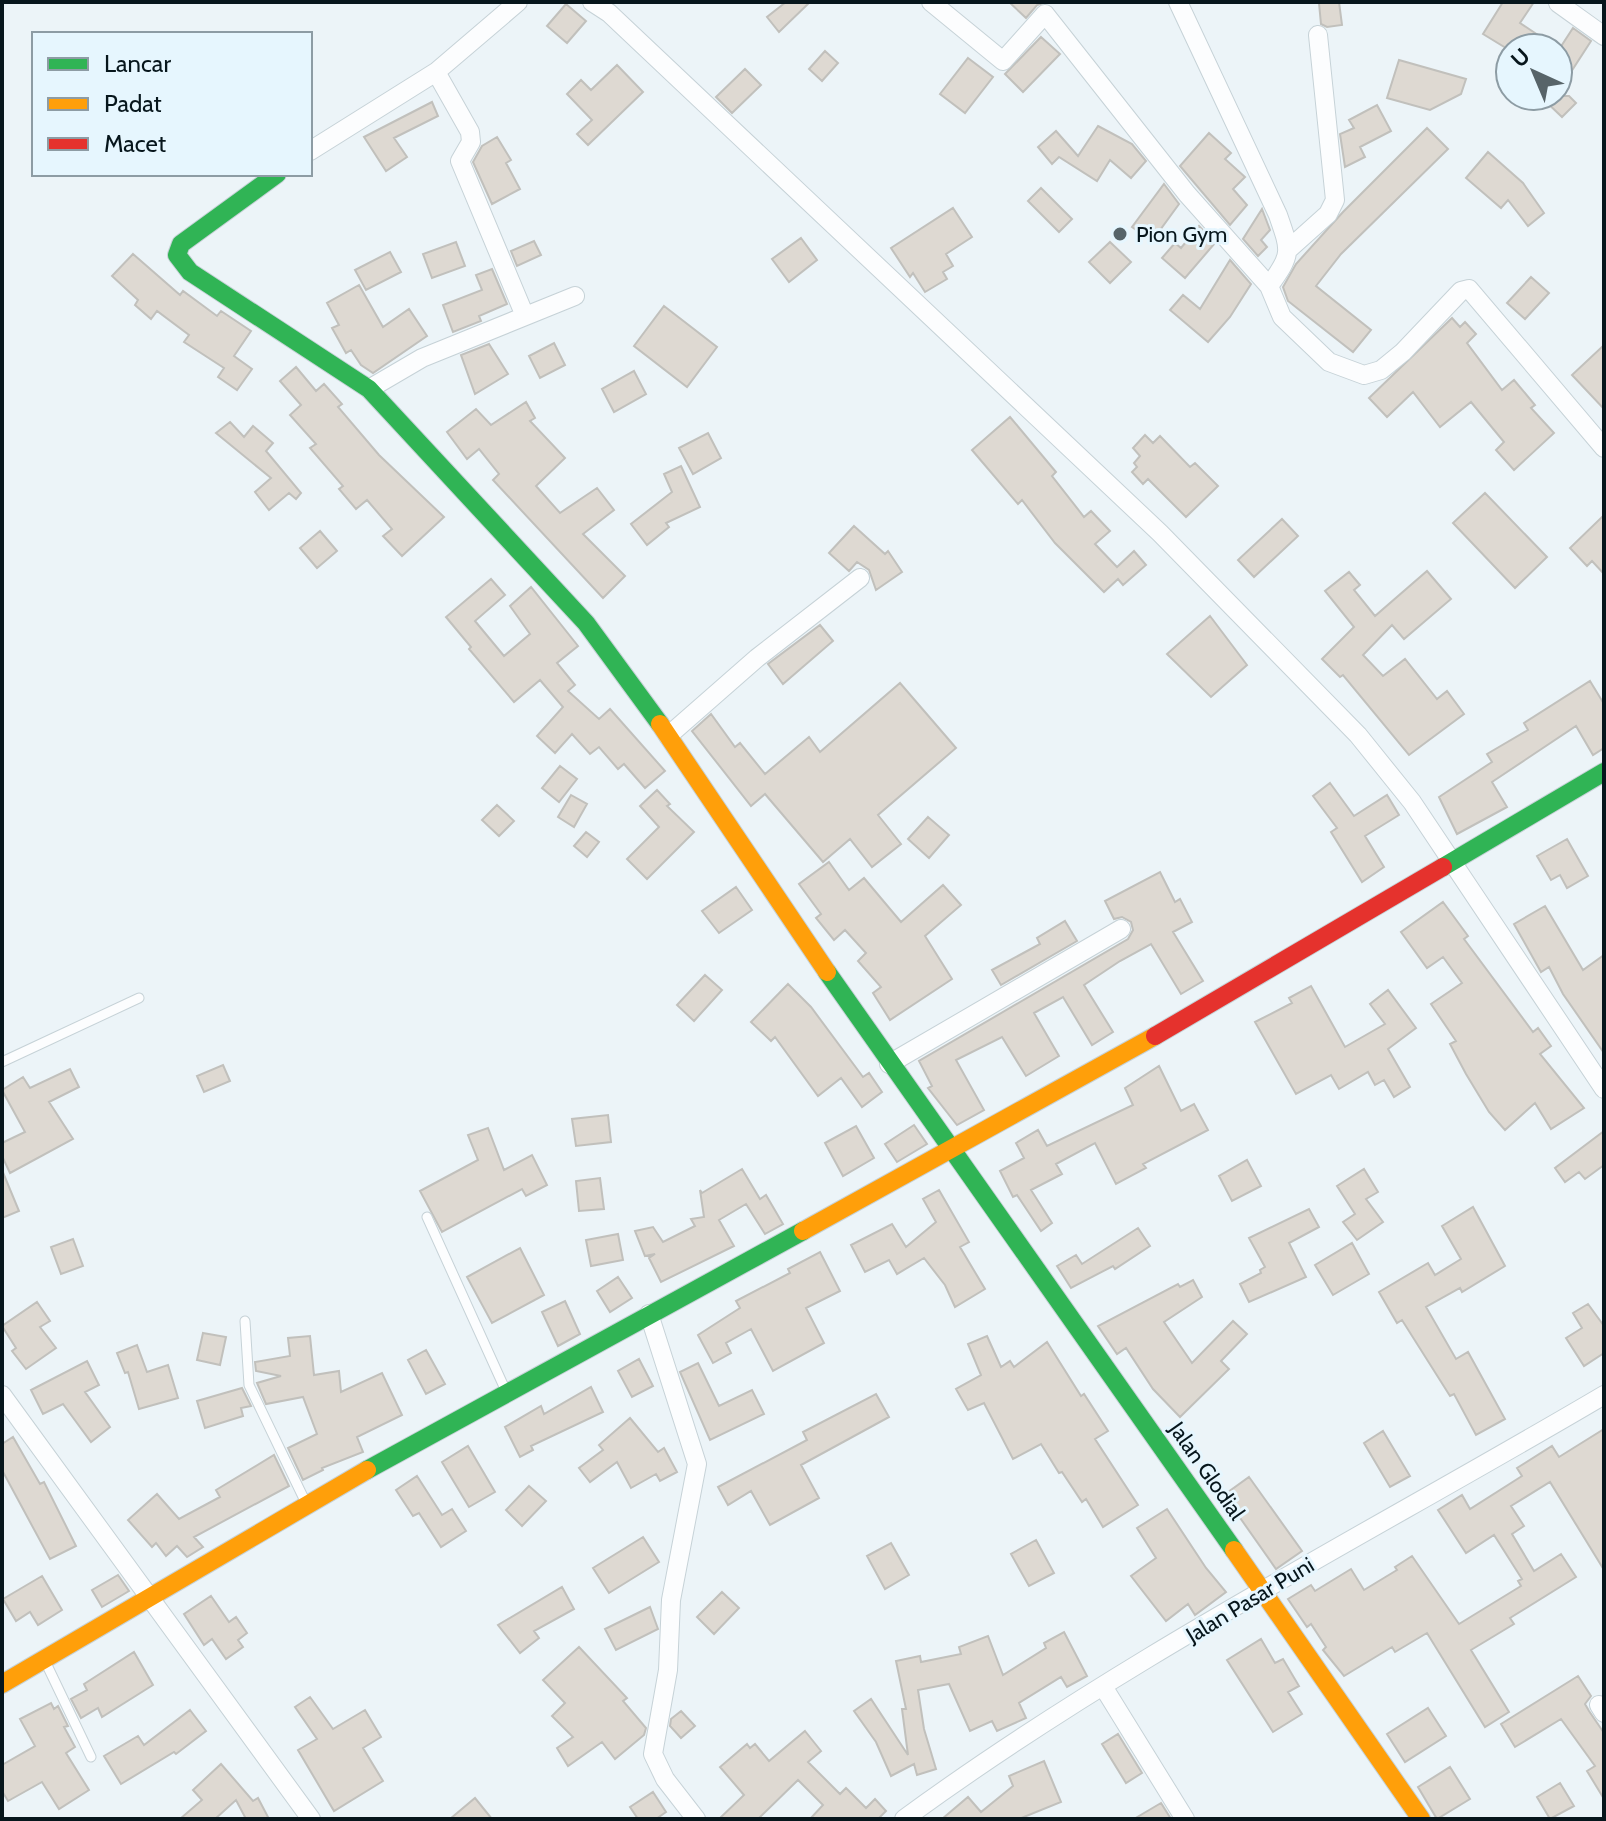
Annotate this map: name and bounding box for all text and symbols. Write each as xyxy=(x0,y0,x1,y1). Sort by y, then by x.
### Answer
legend xyxy=(32,32,312,176)
north arrow xyxy=(1494,32,1574,112)
text: U xyxy=(1505,43,1536,73)
text: Lancar xyxy=(104,49,171,78)
text: Padat xyxy=(104,89,162,118)
text: Macet xyxy=(104,129,166,158)
place label: Pion Gym xyxy=(1136,221,1227,248)
marker: Pion Gym xyxy=(1111,225,1129,243)
street label: Jalan Glodial xyxy=(1163,1416,1251,1526)
street label: Jalan Pasar Puni xyxy=(1180,1551,1319,1649)

